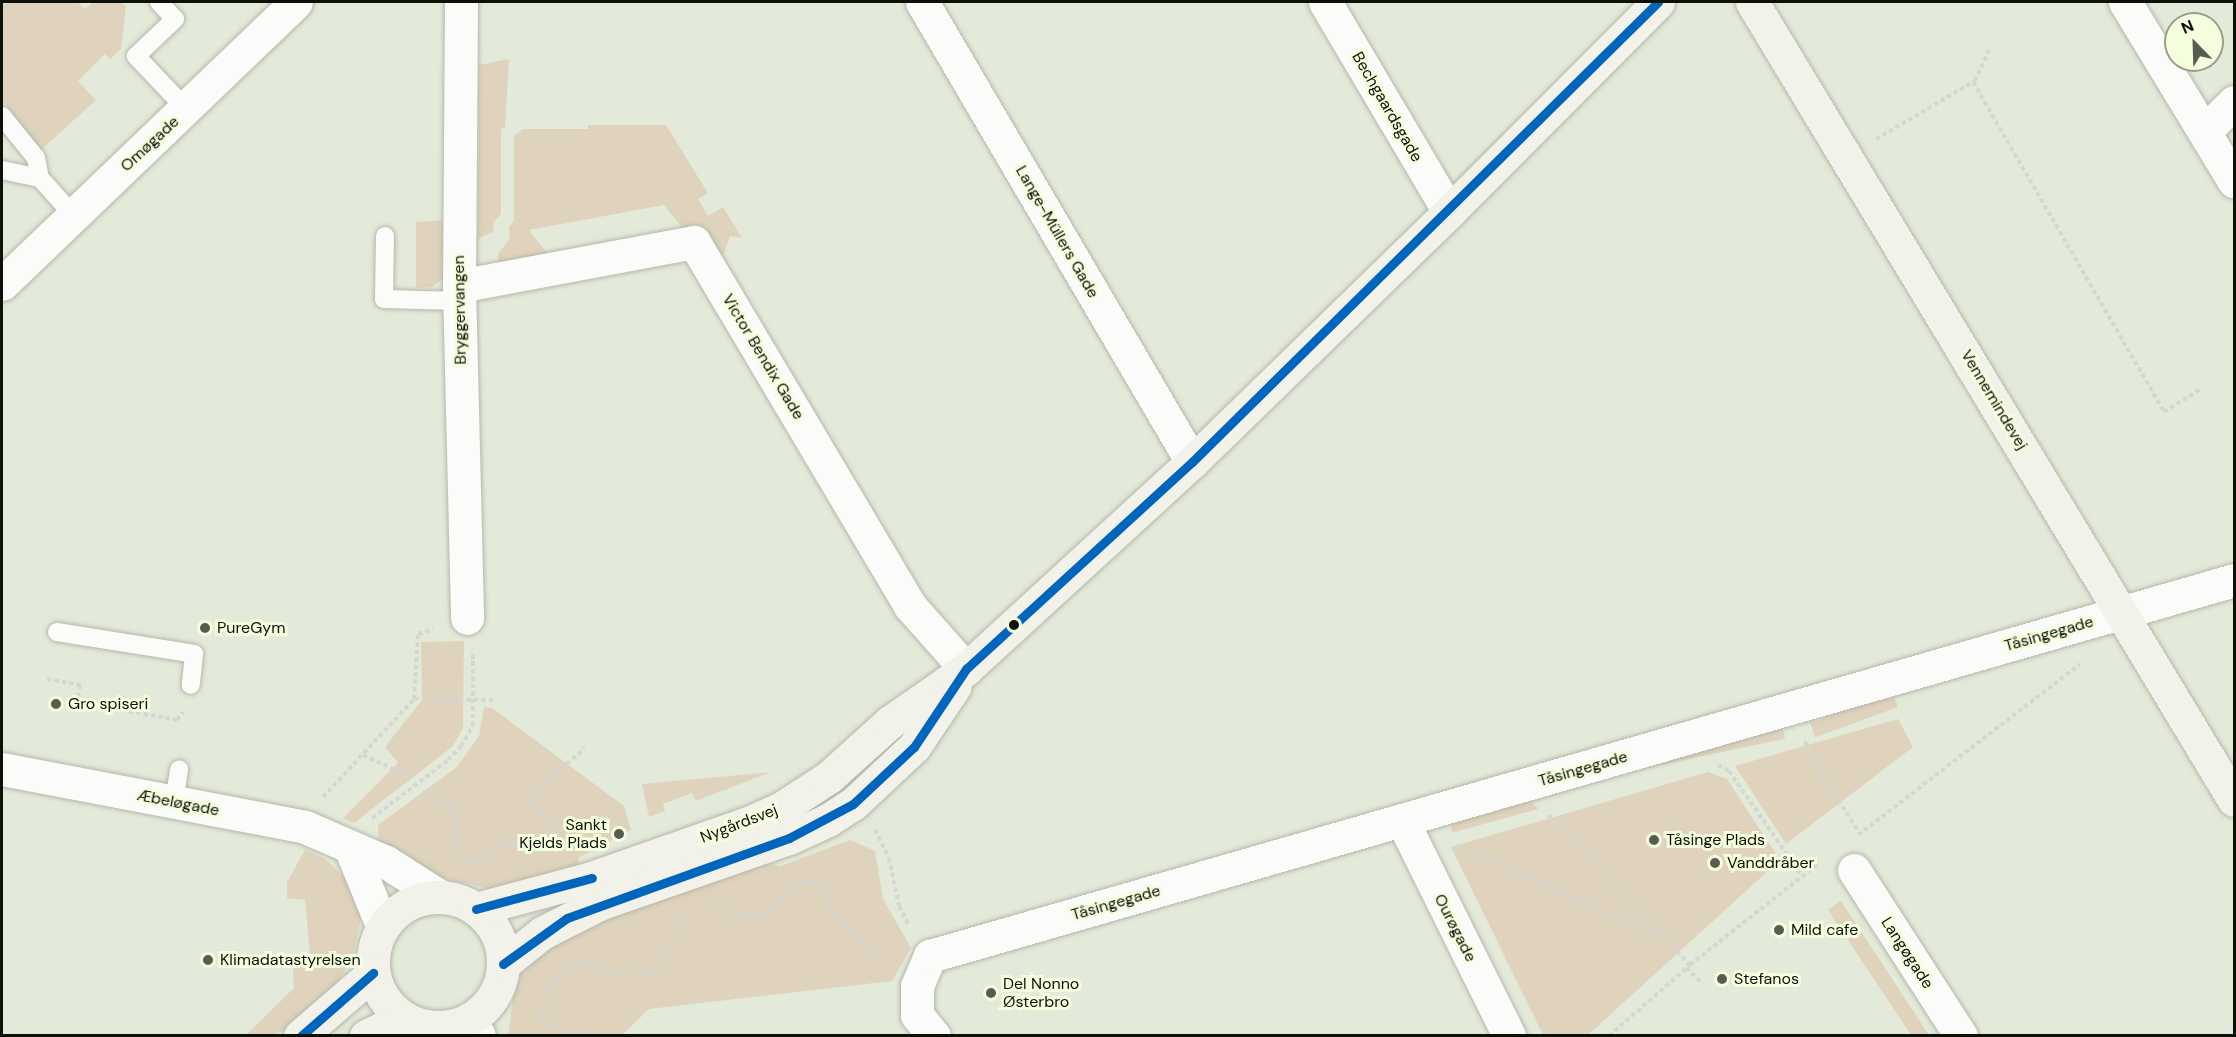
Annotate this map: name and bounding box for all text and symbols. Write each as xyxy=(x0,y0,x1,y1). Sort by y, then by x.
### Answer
north arrow xyxy=(2164,12,2224,72)
text: N xyxy=(2178,15,2197,39)
street label: Bechgaardsgade xyxy=(1348,49,1426,165)
street label: Omøgade xyxy=(117,112,183,176)
street label: Lange-Müllers Gade xyxy=(1011,162,1103,302)
street label: Bryggervangen xyxy=(449,255,471,365)
street label: Victor Bendix Gade xyxy=(718,291,808,423)
street label: Vennemindevej xyxy=(1957,346,2031,454)
street label: Tåsingegade xyxy=(2002,612,2096,656)
place label: PureGym xyxy=(217,618,285,638)
unlabelled marker xyxy=(1008,619,1020,631)
marker: PureGym xyxy=(198,621,212,635)
place label: Gro spiseri xyxy=(68,694,148,714)
marker: Gro spiseri xyxy=(49,697,63,711)
street label: Tåsingegade xyxy=(1536,747,1630,791)
street label: Æbeløgade xyxy=(135,786,221,820)
street label: Nygårdsvej xyxy=(698,800,780,848)
place label: Sankt Kjelds Plads xyxy=(519,815,607,853)
marker: Sankt Kjelds Plads xyxy=(612,827,626,841)
place label: Tåsinge Plads xyxy=(1666,830,1765,850)
marker: Tåsinge Plads xyxy=(1647,833,1661,847)
place label: Vanddråber xyxy=(1727,853,1814,873)
marker: Vanddråber xyxy=(1708,856,1722,870)
street label: Tåsingegade xyxy=(1069,881,1163,925)
street label: Ourøgade xyxy=(1430,891,1480,965)
street label: Langøgade xyxy=(1877,914,1937,992)
place label: Mild cafe xyxy=(1791,920,1858,940)
marker: Mild cafe xyxy=(1772,923,1786,937)
place label: Klimadatastyrelsen xyxy=(220,950,361,970)
marker: Klimadatastyrelsen xyxy=(201,953,215,967)
place label: Stefanos xyxy=(1734,969,1799,989)
marker: Stefanos xyxy=(1715,972,1729,986)
place label: Del Nonno Østerbro xyxy=(1003,974,1079,1012)
marker: Del Nonno Østerbro xyxy=(984,986,998,1000)

